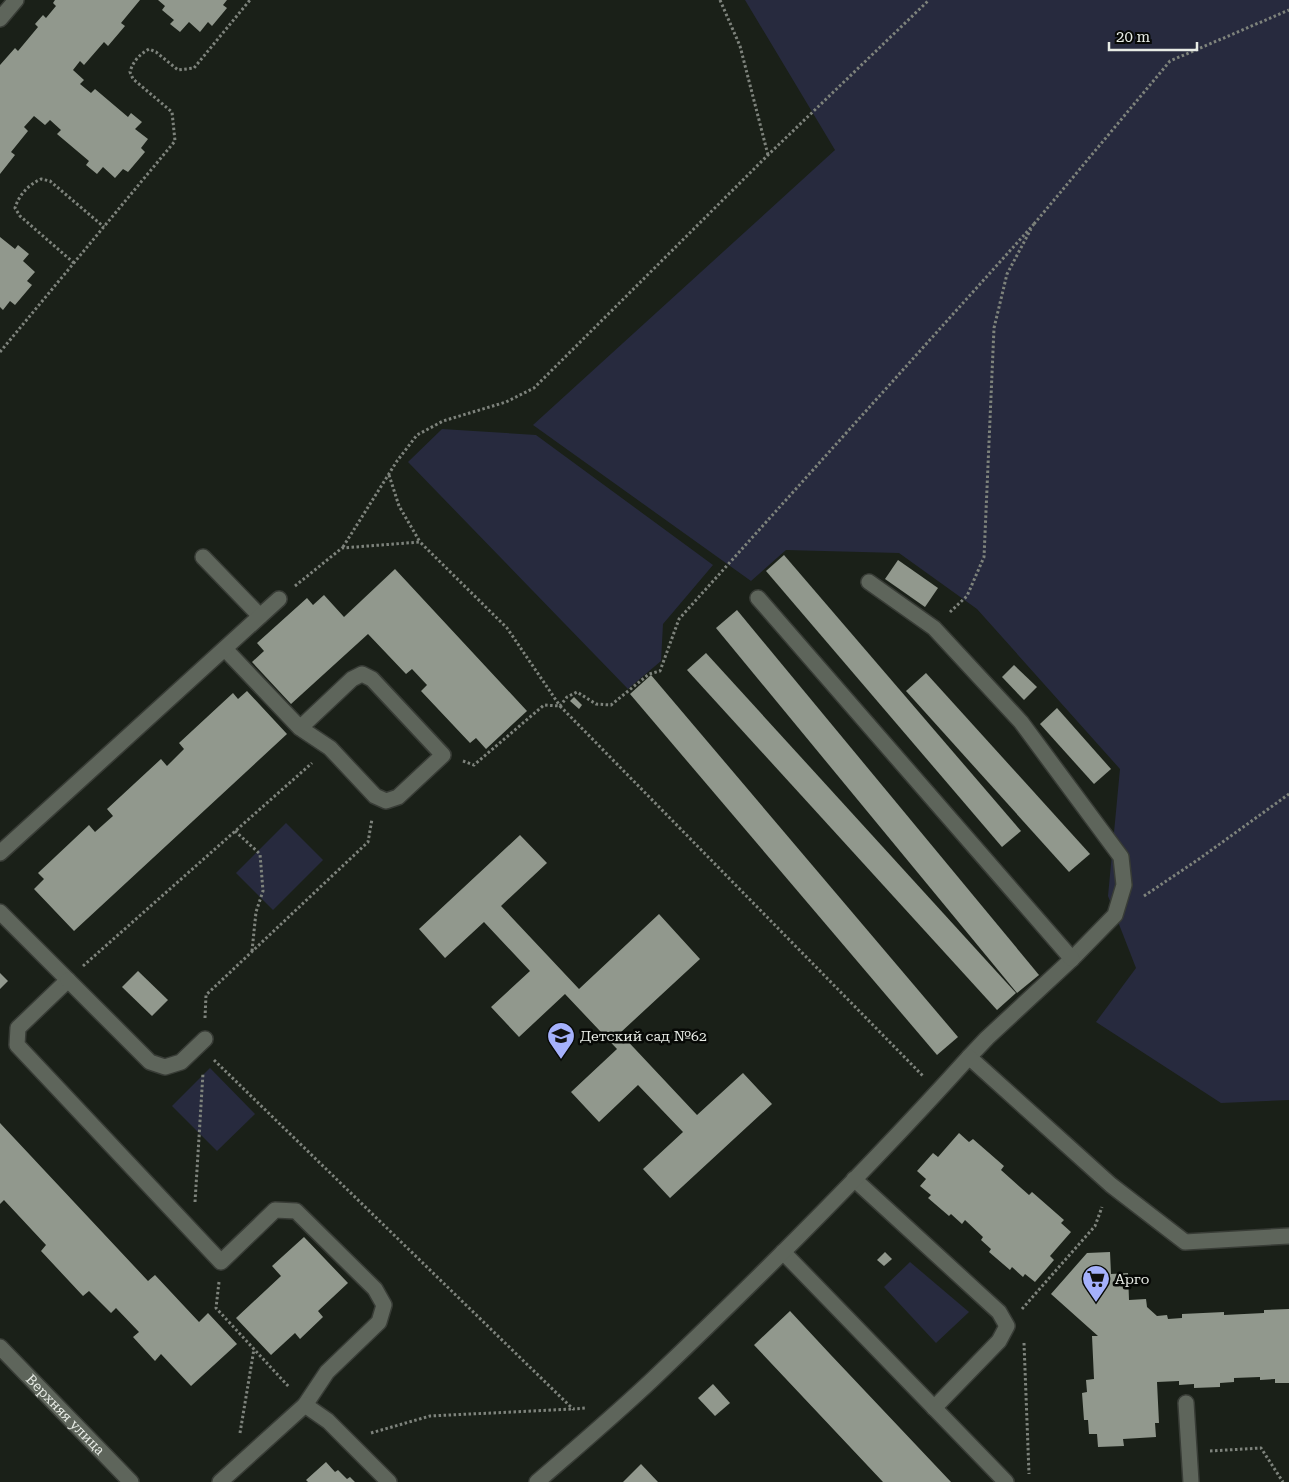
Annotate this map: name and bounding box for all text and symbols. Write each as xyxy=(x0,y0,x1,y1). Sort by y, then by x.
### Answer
scale bar xyxy=(1109,20,1196,52)
text: 20 m xyxy=(1116,28,1151,46)
school or university icon: Детский сад №62 xyxy=(546,1021,576,1060)
place label: Детский сад №62 xyxy=(580,1028,707,1044)
supermarket icon: Арго xyxy=(1081,1264,1111,1303)
place label: Арго xyxy=(1115,1271,1149,1287)
street label: Верхняя улица xyxy=(23,1371,108,1458)

